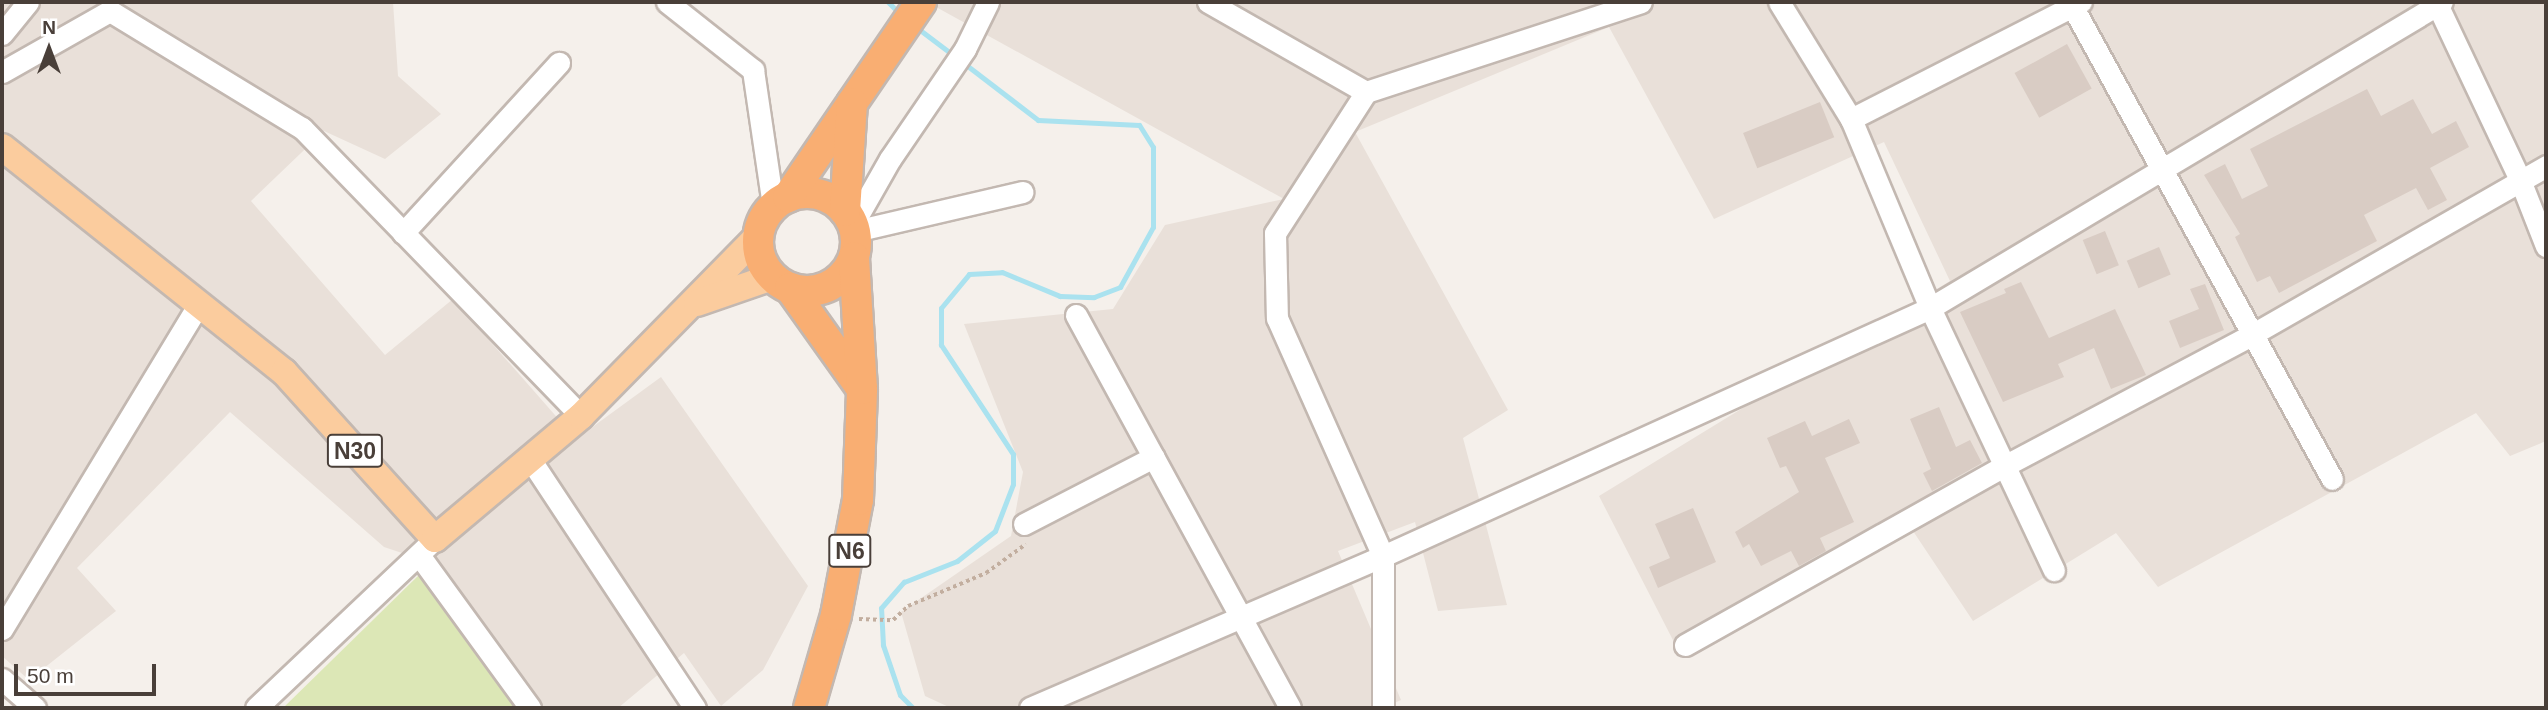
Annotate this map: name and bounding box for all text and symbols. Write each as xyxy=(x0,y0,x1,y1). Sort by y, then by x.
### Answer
north arrow xyxy=(14,14,84,84)
text: N xyxy=(42,17,56,38)
road number: N30 xyxy=(325,432,385,471)
road number: N6 xyxy=(827,531,873,570)
scale bar xyxy=(18,650,159,694)
text: 50 m xyxy=(27,664,74,687)

